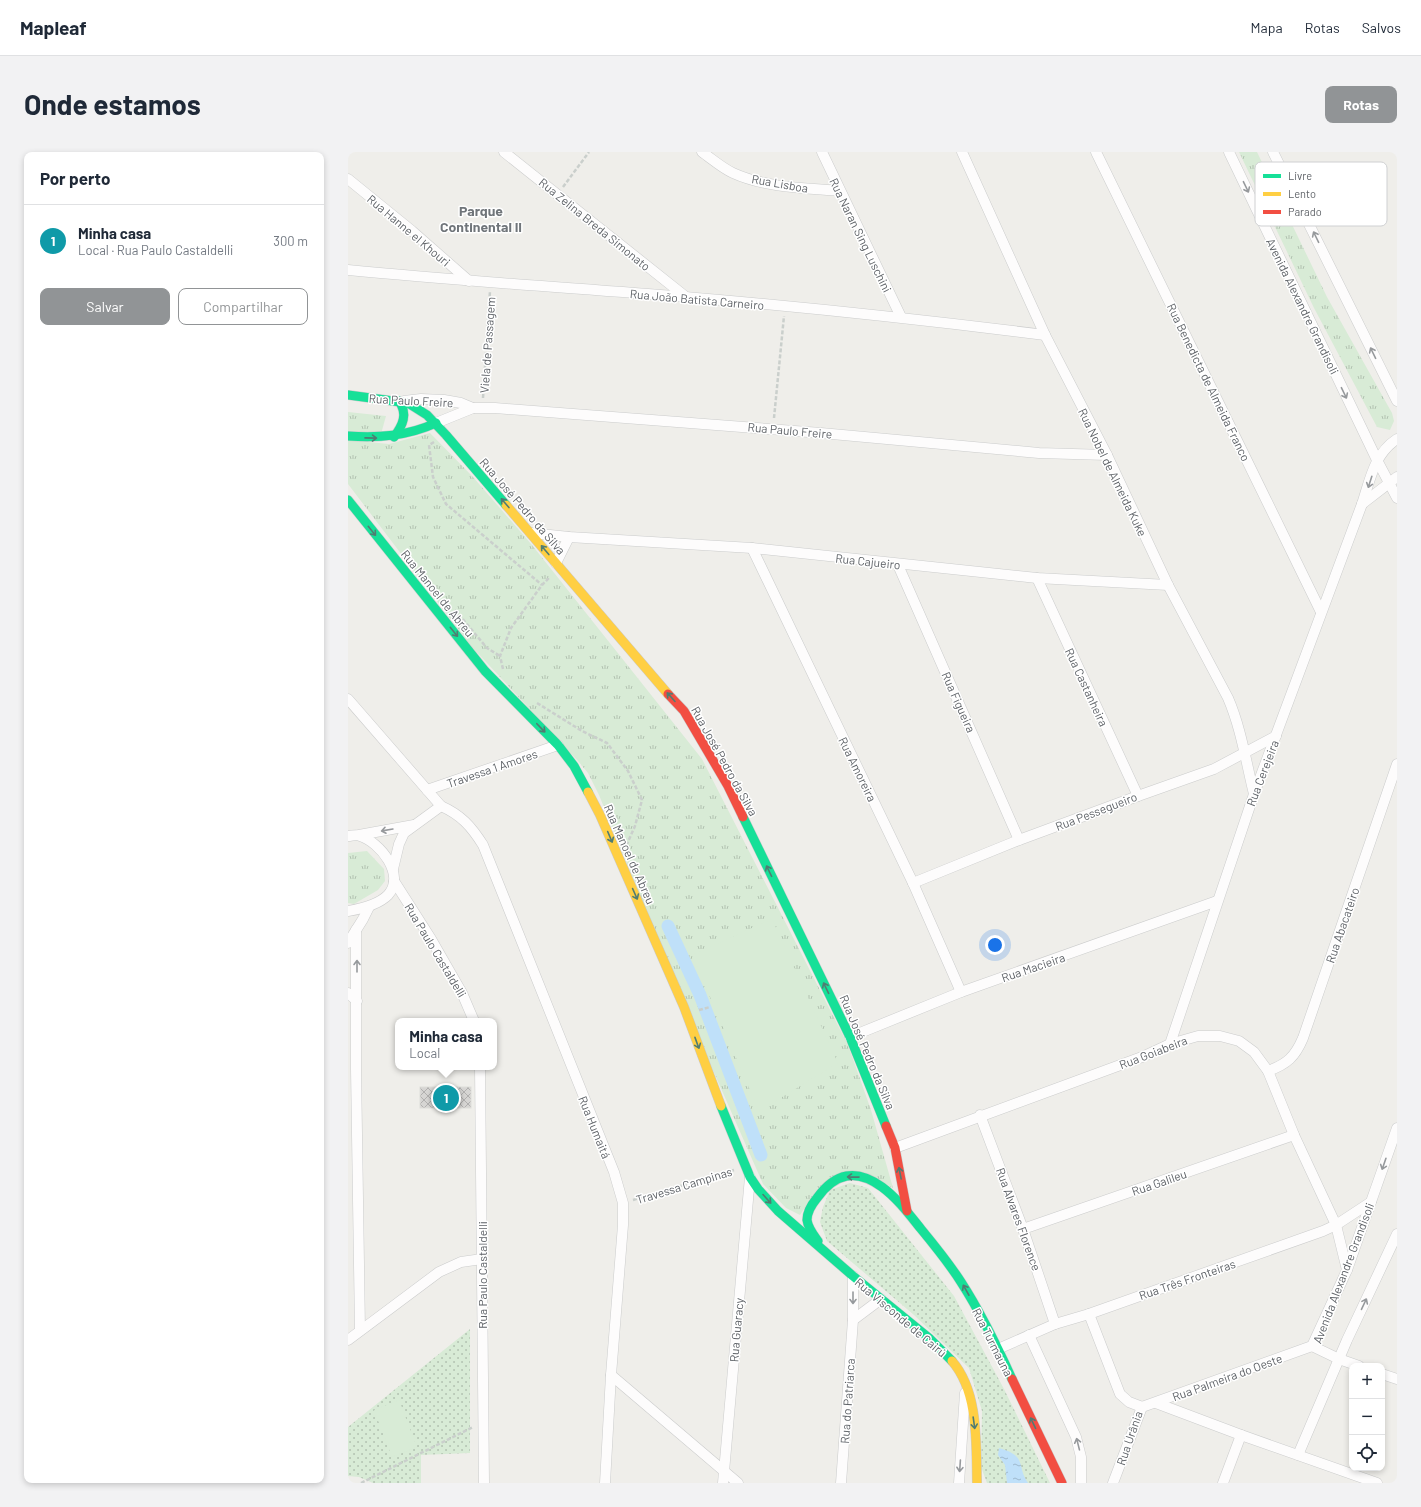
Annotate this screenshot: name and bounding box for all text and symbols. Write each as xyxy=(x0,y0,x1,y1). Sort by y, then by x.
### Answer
text: Mapleaf xyxy=(20,16,87,39)
text: Mapa xyxy=(1251,19,1283,36)
text: Rotas xyxy=(1305,19,1340,36)
text: Salvos xyxy=(1362,19,1401,36)
button: Rotas xyxy=(1325,86,1397,123)
text: Onde estamos xyxy=(24,87,201,121)
legend xyxy=(1255,162,1387,226)
text: Por perto xyxy=(40,168,110,188)
text: Livre xyxy=(1288,169,1312,182)
street label: Rua Lisboa xyxy=(751,171,809,195)
street label: Rua Zelina Breda Simonato xyxy=(537,175,653,273)
street label: Rua Naran Sing Luschini xyxy=(827,175,895,295)
one-way arrow xyxy=(1243,181,1250,193)
text: Lento xyxy=(1288,187,1316,200)
street label: Rua Hanne el Khouri xyxy=(365,191,453,269)
district label: Parque Continental II xyxy=(440,202,522,235)
text: Parado xyxy=(1288,205,1322,218)
text: Minha casa xyxy=(78,224,151,242)
one-way arrow xyxy=(1311,231,1319,243)
text: 1 xyxy=(51,233,55,249)
text: 300 m xyxy=(273,233,308,249)
street label: Avenida Alexandre Grandisoli xyxy=(1264,236,1342,376)
text: Local · Rua Paulo Castaldelli xyxy=(78,242,233,258)
street label: Rua João Batista Carneiro xyxy=(629,286,765,312)
button: Salvar xyxy=(40,288,170,325)
button: Compartilhar xyxy=(178,288,308,325)
street label: Viela de Passagem xyxy=(477,296,497,394)
street label: Rua Benedicta de Almeida Franco xyxy=(1165,301,1253,463)
one-way arrow xyxy=(1369,347,1377,359)
one-way arrow xyxy=(1341,386,1349,398)
street label: Rua Paulo Freire xyxy=(368,391,454,409)
street label: Rua Nobel de Almeida Kuke xyxy=(1076,406,1150,538)
street label: Rua Paulo Freire xyxy=(747,419,833,441)
one-way arrow xyxy=(364,434,377,441)
street label: Rua José Pedro da Silva xyxy=(477,455,569,557)
one-way arrow xyxy=(1365,476,1373,488)
one-way arrow xyxy=(501,499,510,509)
one-way arrow xyxy=(368,525,377,536)
one-way arrow xyxy=(541,545,550,556)
street label: Rua Manoel de Abreu xyxy=(399,547,477,639)
street label: Rua Cajueiro xyxy=(835,551,901,571)
one-way arrow xyxy=(450,626,458,637)
street label: Rua Castanheira xyxy=(1063,646,1111,728)
street label: Rua Figueira xyxy=(939,669,979,735)
one-way arrow xyxy=(667,692,676,702)
street label: Rua José Pedro da Silva xyxy=(689,704,761,818)
one-way arrow xyxy=(536,723,546,733)
street label: Rua Amoreira xyxy=(836,734,880,804)
street label: Rua Cerejeira xyxy=(1243,738,1281,808)
street label: Travessa 1 Amores xyxy=(445,746,539,790)
street label: Rua Pessegueiro xyxy=(1053,789,1139,833)
street label: Rua Manoel de Abreu xyxy=(602,802,658,906)
one-way arrow xyxy=(381,826,394,834)
one-way arrow xyxy=(607,831,614,843)
one-way arrow xyxy=(765,865,772,877)
street label: Rua Abacateiro xyxy=(1323,885,1361,965)
one-way arrow xyxy=(632,888,639,900)
street label: Rua Paulo Castaldelli xyxy=(402,900,470,1000)
your location xyxy=(985,935,1005,955)
street label: Rua Macieira xyxy=(999,950,1067,984)
one-way arrow xyxy=(353,960,360,973)
one-way arrow xyxy=(822,982,829,994)
street label: Rua José Pedro da Silva xyxy=(838,993,898,1111)
popup xyxy=(395,1018,497,1070)
text: Minha casa xyxy=(409,1027,483,1045)
street label: Rua Goiabeira xyxy=(1117,1033,1189,1071)
one-way arrow xyxy=(694,1037,702,1049)
text: Local xyxy=(409,1045,440,1061)
pin: 1 xyxy=(433,1083,459,1113)
street label: Rua Humaitá xyxy=(576,1094,614,1160)
one-way arrow xyxy=(1380,1158,1387,1171)
street label: Travessa Campinas xyxy=(634,1164,734,1206)
street label: Rua Alvares Florence xyxy=(994,1166,1044,1272)
street label: Rua Galileu xyxy=(1130,1166,1188,1198)
one-way arrow xyxy=(896,1167,904,1180)
one-way arrow xyxy=(847,1173,860,1180)
one-way arrow xyxy=(763,1194,772,1204)
street label: Avenida Alexandre Grandisoli xyxy=(1310,1201,1376,1345)
street label: Rua Paulo Castaldelli xyxy=(475,1221,489,1329)
street label: Rua Três Fronteiras xyxy=(1137,1256,1237,1302)
street label: Rua Visconde de Cairú xyxy=(852,1275,950,1359)
one-way arrow xyxy=(962,1284,969,1296)
one-way arrow xyxy=(849,1291,857,1304)
street label: Rua Guaracy xyxy=(726,1297,746,1363)
one-way arrow xyxy=(1361,1299,1368,1311)
street label: Rua Turmauna xyxy=(970,1306,1016,1378)
street label: Rua Palmeira do Oeste xyxy=(1170,1351,1284,1403)
street label: Rua do Patriarca xyxy=(837,1358,857,1444)
map controls xyxy=(1349,1363,1385,1471)
button: + xyxy=(1349,1363,1385,1399)
button: − xyxy=(1349,1399,1385,1435)
street label: Rua Urânia xyxy=(1113,1409,1145,1467)
one-way arrow xyxy=(970,1416,978,1429)
one-way arrow xyxy=(1029,1417,1036,1429)
button: locate xyxy=(1349,1435,1385,1471)
one-way arrow xyxy=(1074,1438,1082,1451)
one-way arrow xyxy=(956,1459,963,1472)

